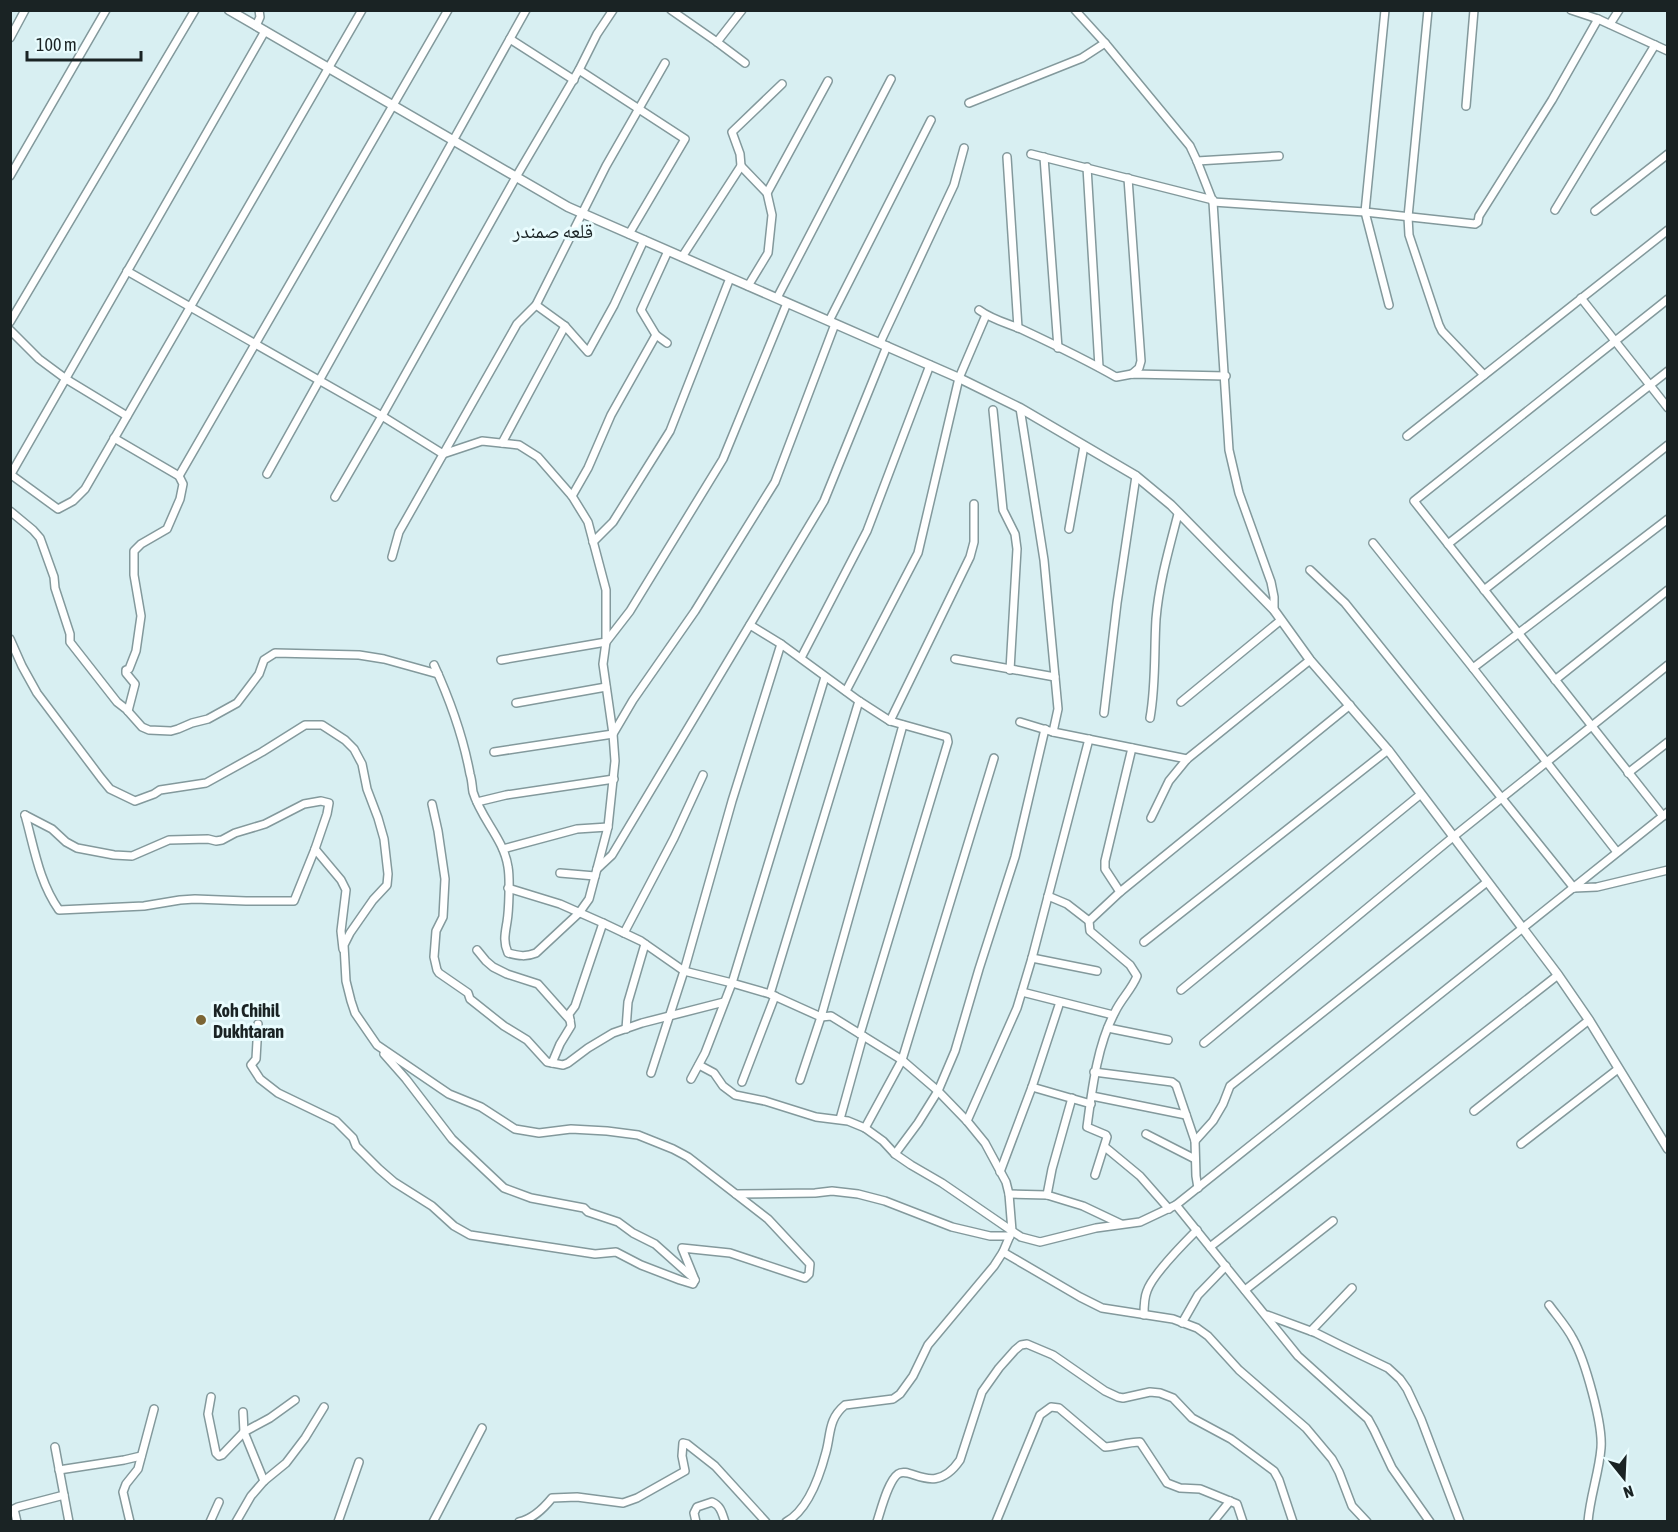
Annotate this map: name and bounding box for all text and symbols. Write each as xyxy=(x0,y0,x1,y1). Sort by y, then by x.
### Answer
scale bar xyxy=(27,24,141,62)
text: 100 m xyxy=(36,34,77,55)
district label: قلعه صمندر xyxy=(512,219,593,242)
place label: Koh Chihil Dukhtaran xyxy=(213,1000,284,1042)
marker: Koh Chihil Dukhtaran xyxy=(194,1013,208,1027)
north arrow xyxy=(1594,1448,1654,1508)
text: N xyxy=(1621,1482,1636,1502)

